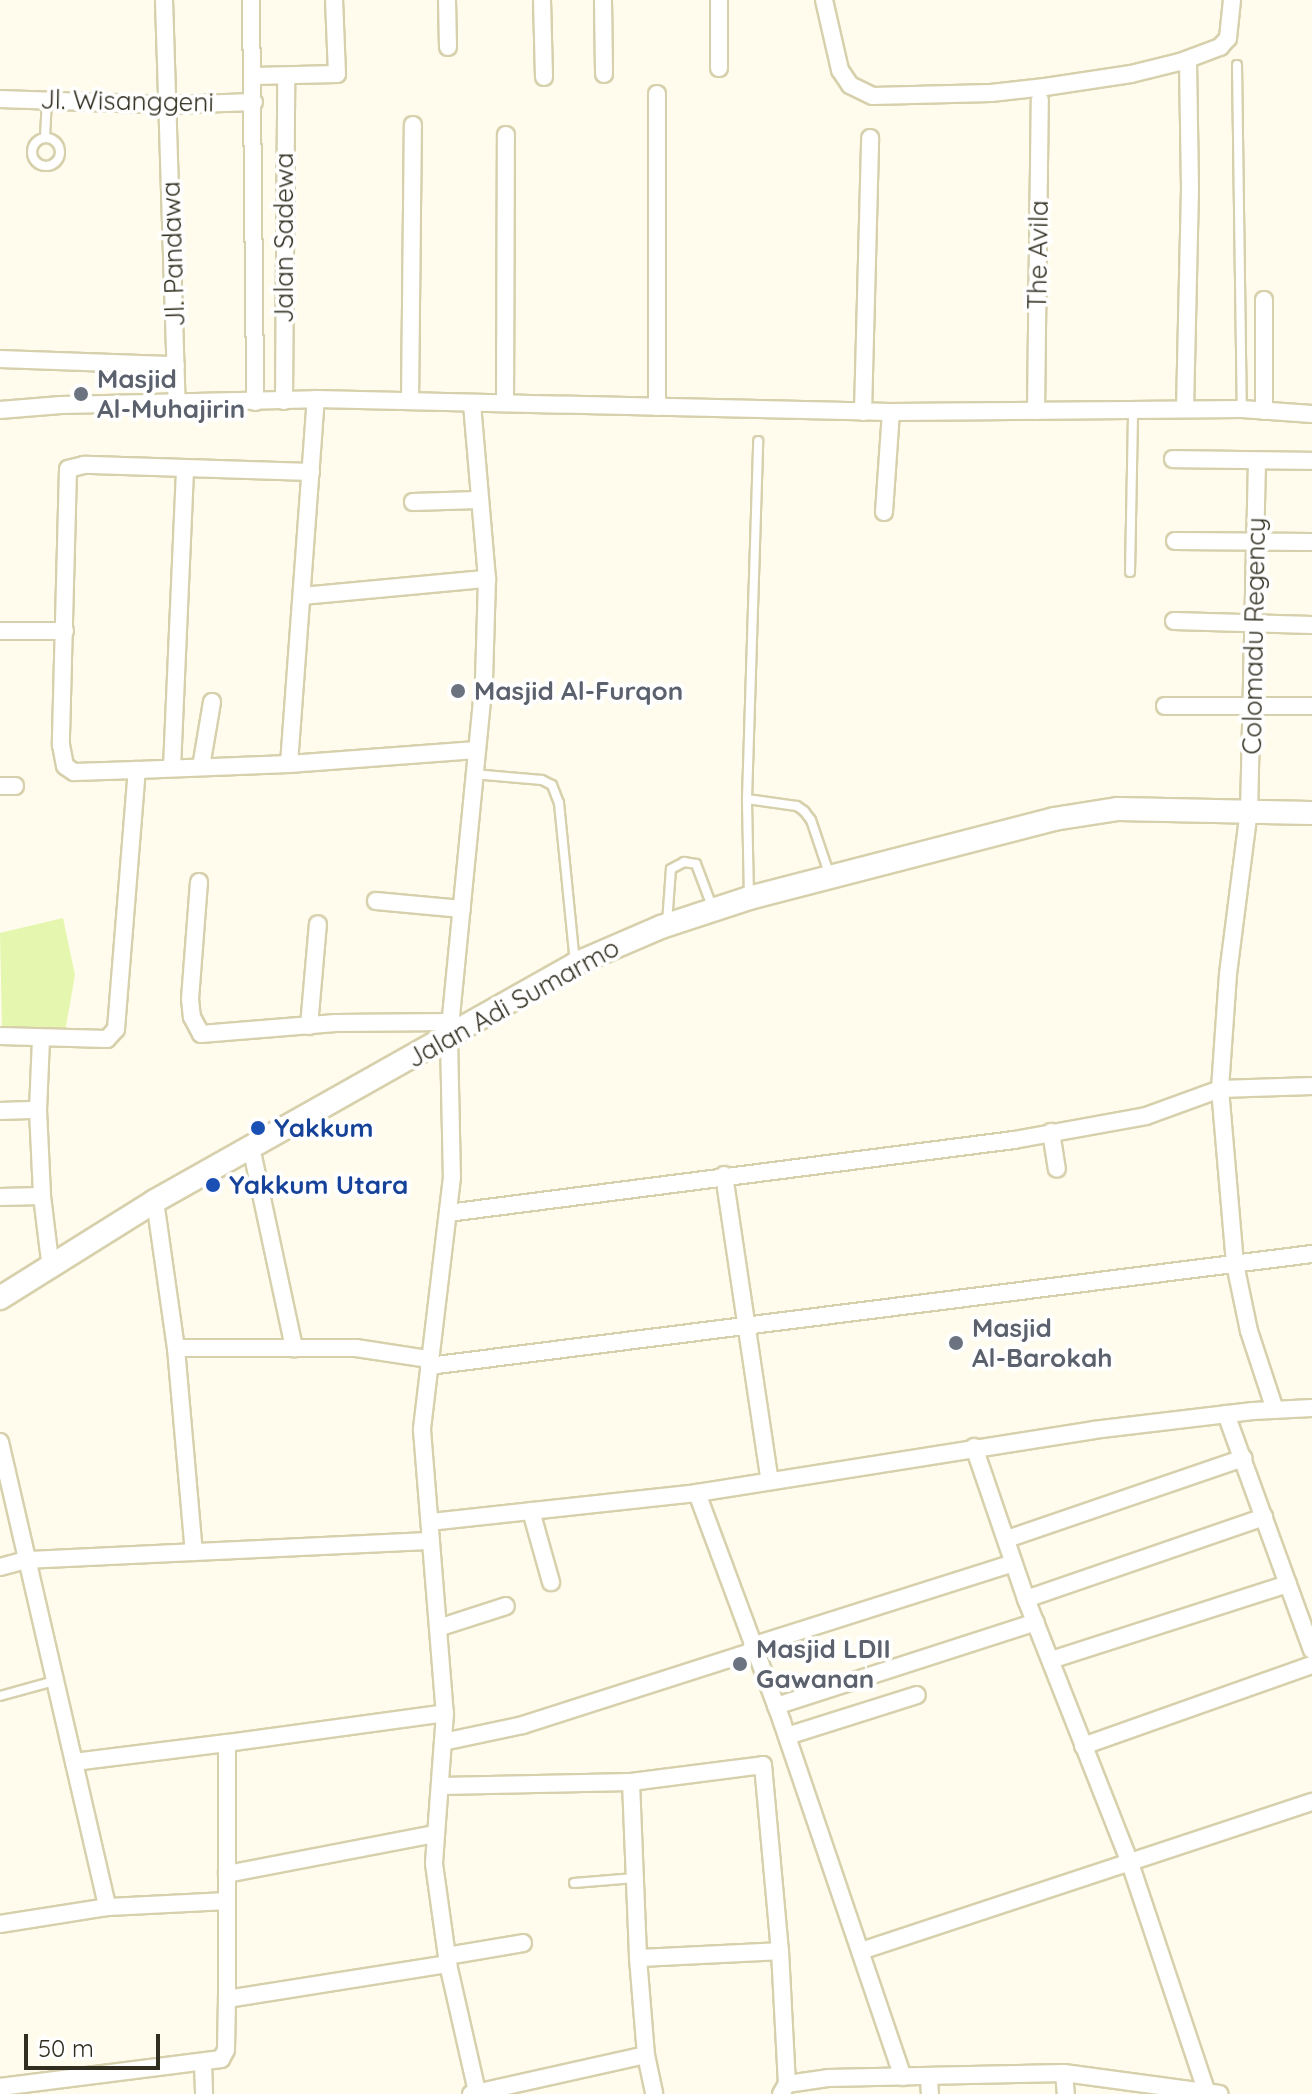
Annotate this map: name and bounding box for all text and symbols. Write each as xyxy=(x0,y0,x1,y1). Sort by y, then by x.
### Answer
street label: Jl. Wisanggeni xyxy=(40,84,214,118)
street label: Jalan Sadewa xyxy=(268,153,300,323)
street label: Jl. Pandawa xyxy=(155,181,191,327)
street label: The Avila xyxy=(1021,200,1055,310)
place label: Masjid Al-Muhajirin xyxy=(97,363,245,424)
marker: Masjid Al-Muhajirin xyxy=(72,385,90,403)
street label: Colomadu Regency xyxy=(1236,517,1272,755)
place label: Masjid Al-Furqon xyxy=(474,675,683,707)
marker: Masjid Al-Furqon xyxy=(449,682,467,700)
street label: Jalan Adi Sumarmo xyxy=(401,932,625,1074)
place label: Yakkum xyxy=(274,1112,374,1144)
marker: Yakkum xyxy=(249,1119,267,1137)
place label: Yakkum Utara xyxy=(229,1169,408,1201)
marker: Yakkum Utara xyxy=(204,1176,222,1194)
place label: Masjid Al-Barokah xyxy=(972,1312,1112,1374)
marker: Masjid Al-Barokah xyxy=(947,1334,965,1352)
place label: Masjid LDII Gawanan xyxy=(756,1633,891,1694)
marker: Masjid LDII Gawanan xyxy=(731,1655,749,1673)
scale bar xyxy=(28,2018,164,2068)
text: 50 m xyxy=(38,2033,94,2063)

